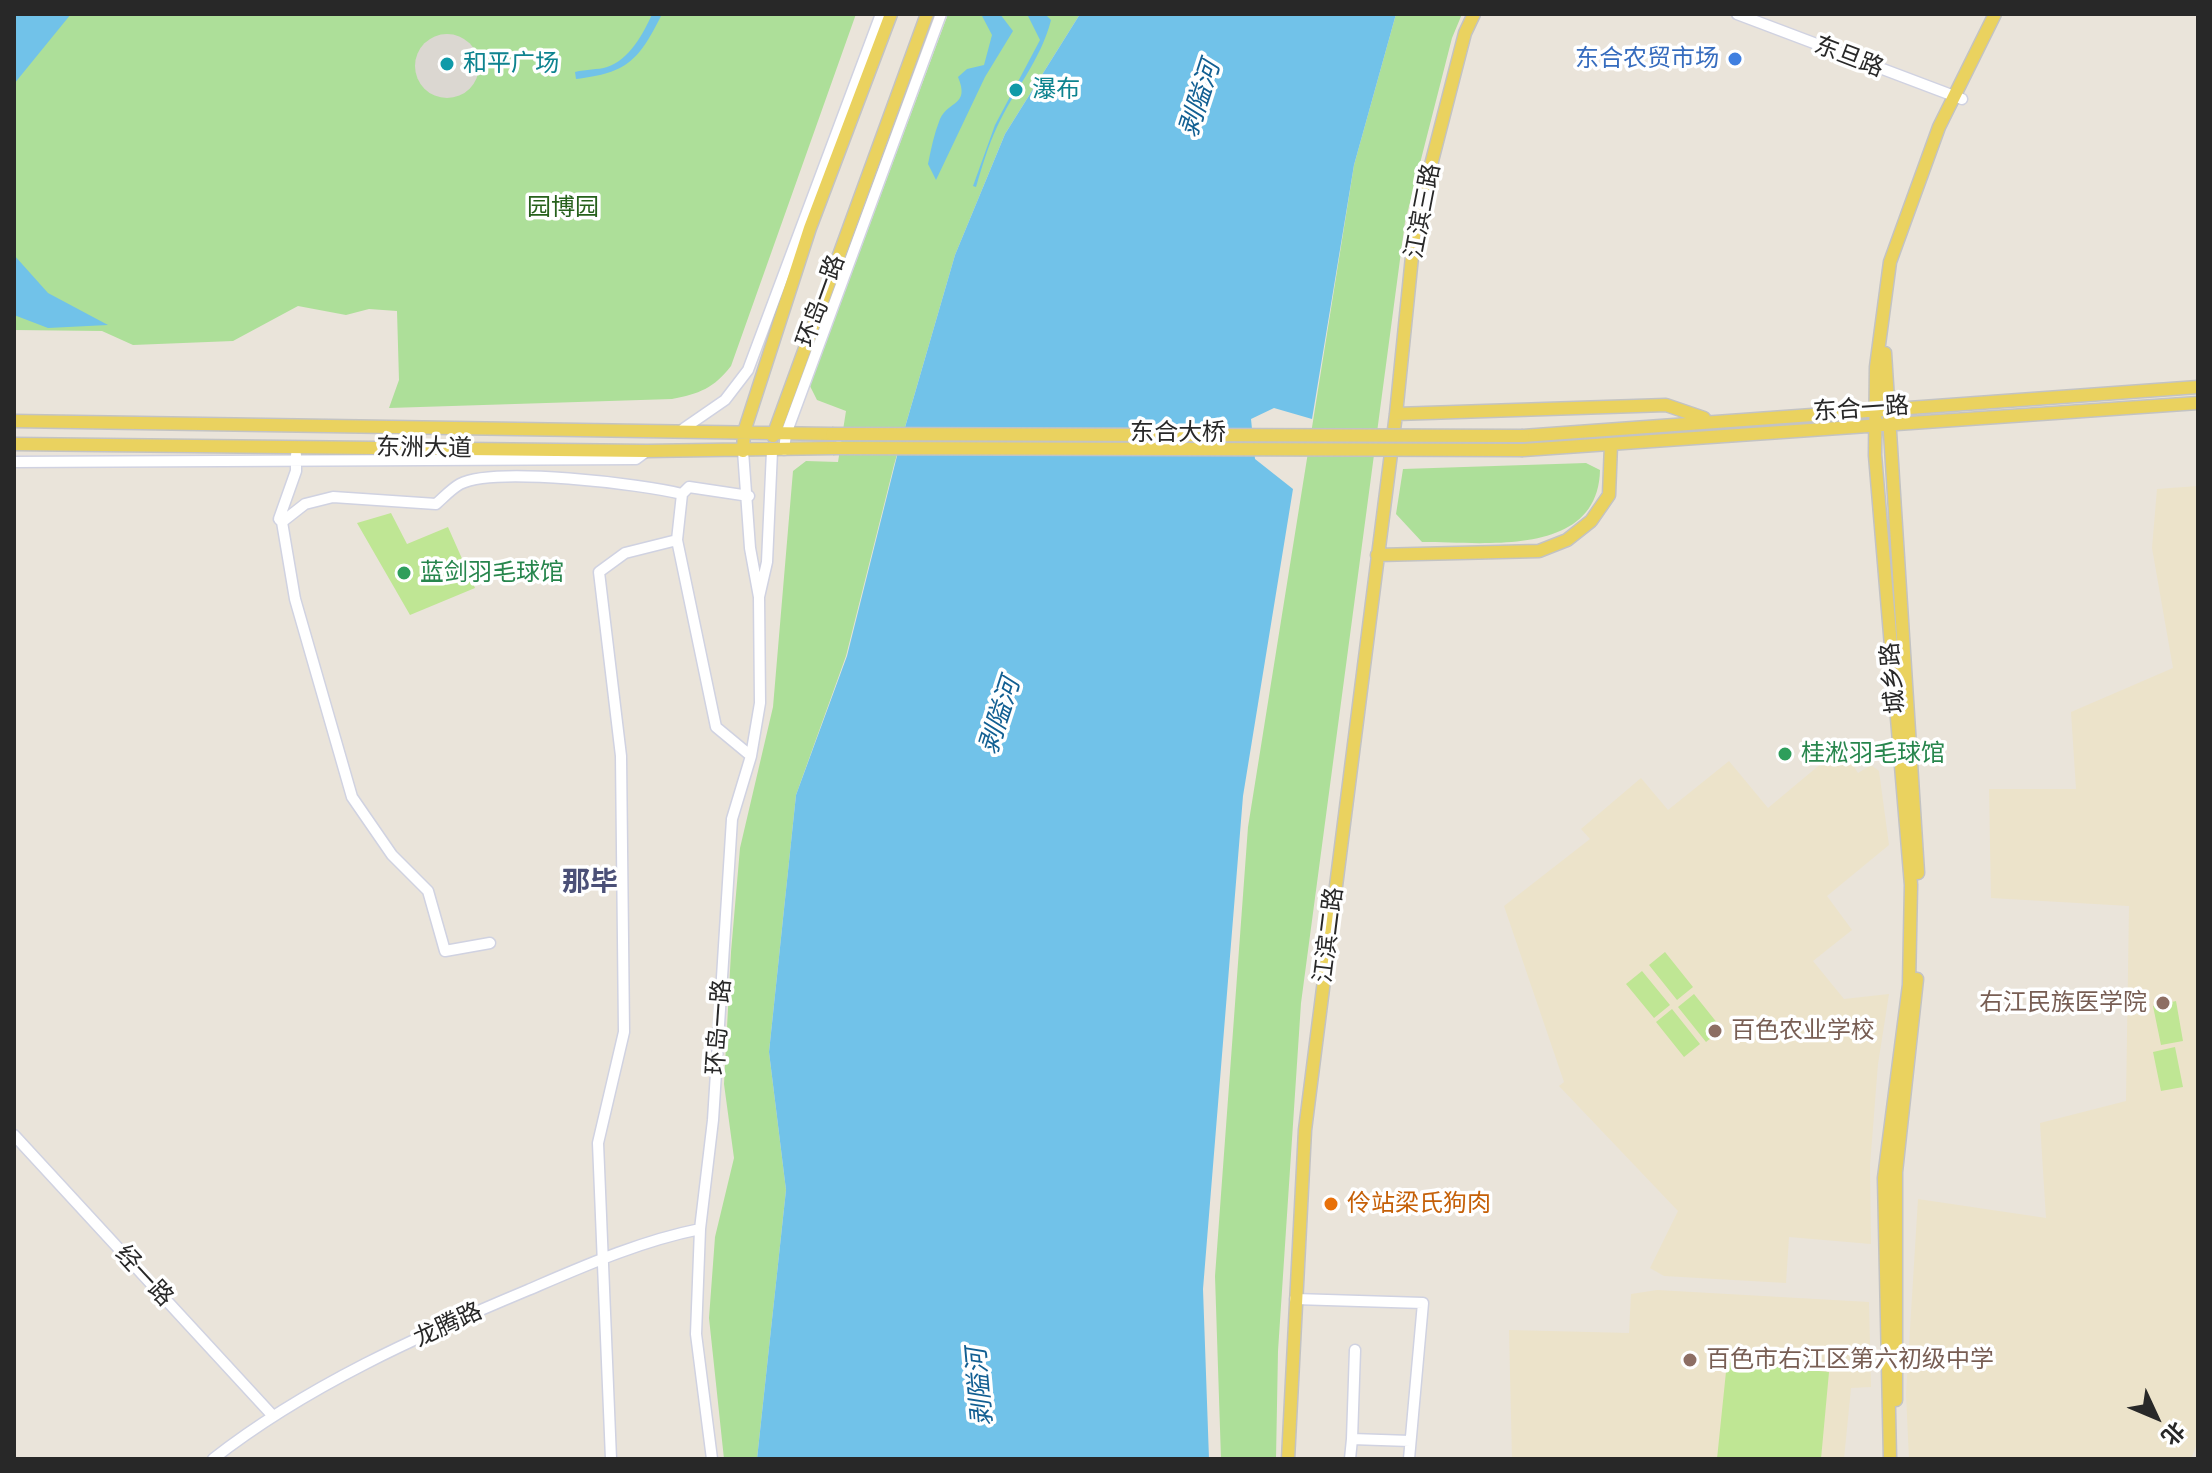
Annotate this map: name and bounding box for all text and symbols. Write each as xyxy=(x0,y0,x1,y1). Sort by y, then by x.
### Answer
street label: 东旦路 xyxy=(1810,31,1888,83)
place label: 东合农贸市场 xyxy=(1575,45,1719,73)
place label: 和平广场 xyxy=(463,50,559,78)
marker: 东合农贸市场 xyxy=(1726,50,1744,68)
marker: 和平广场 xyxy=(438,55,456,73)
water label: 剥隘河 xyxy=(1173,57,1227,141)
place label: 瀑布 xyxy=(1032,76,1080,104)
marker: 瀑布 xyxy=(1007,81,1025,99)
street label: 江滨三路 xyxy=(1400,161,1446,261)
park label: 园博园 xyxy=(527,194,599,222)
street label: 环岛一路 xyxy=(791,251,851,351)
street label: 东合一路 xyxy=(1812,391,1910,427)
street label: 东合大桥 xyxy=(1130,419,1226,447)
street label: 东洲大道 xyxy=(376,433,472,463)
place label: 蓝剑羽毛球馆 xyxy=(420,559,564,587)
marker: 蓝剑羽毛球馆 xyxy=(395,564,413,582)
street label: 城乡路 xyxy=(1876,641,1910,715)
water label: 剥隘河 xyxy=(973,674,1027,758)
place label: 桂淞羽毛球馆 xyxy=(1801,740,1945,768)
marker: 桂淞羽毛球馆 xyxy=(1776,745,1794,763)
district label: 那毕 xyxy=(562,866,618,900)
street label: 江滨二路 xyxy=(1309,886,1349,984)
street label: 环岛一路 xyxy=(701,978,737,1076)
place label: 右江民族医学院 xyxy=(1979,989,2147,1017)
marker: 右江民族医学院 xyxy=(2154,994,2172,1012)
place label: 百色农业学校 xyxy=(1731,1017,1875,1045)
marker: 百色农业学校 xyxy=(1706,1022,1724,1040)
place label: 伶站梁氏狗肉 xyxy=(1347,1190,1491,1218)
marker: 伶站梁氏狗肉 xyxy=(1322,1195,1340,1213)
street label: 经一路 xyxy=(109,1240,179,1312)
street label: 龙腾路 xyxy=(409,1297,487,1353)
place label: 百色市右江区第六初级中学 xyxy=(1706,1346,1994,1374)
water label: 剥隘河 xyxy=(961,1347,999,1427)
marker: 百色市右江区第六初级中学 xyxy=(1681,1351,1699,1369)
north arrow xyxy=(2116,1377,2196,1457)
text: 北 xyxy=(2156,1417,2190,1451)

